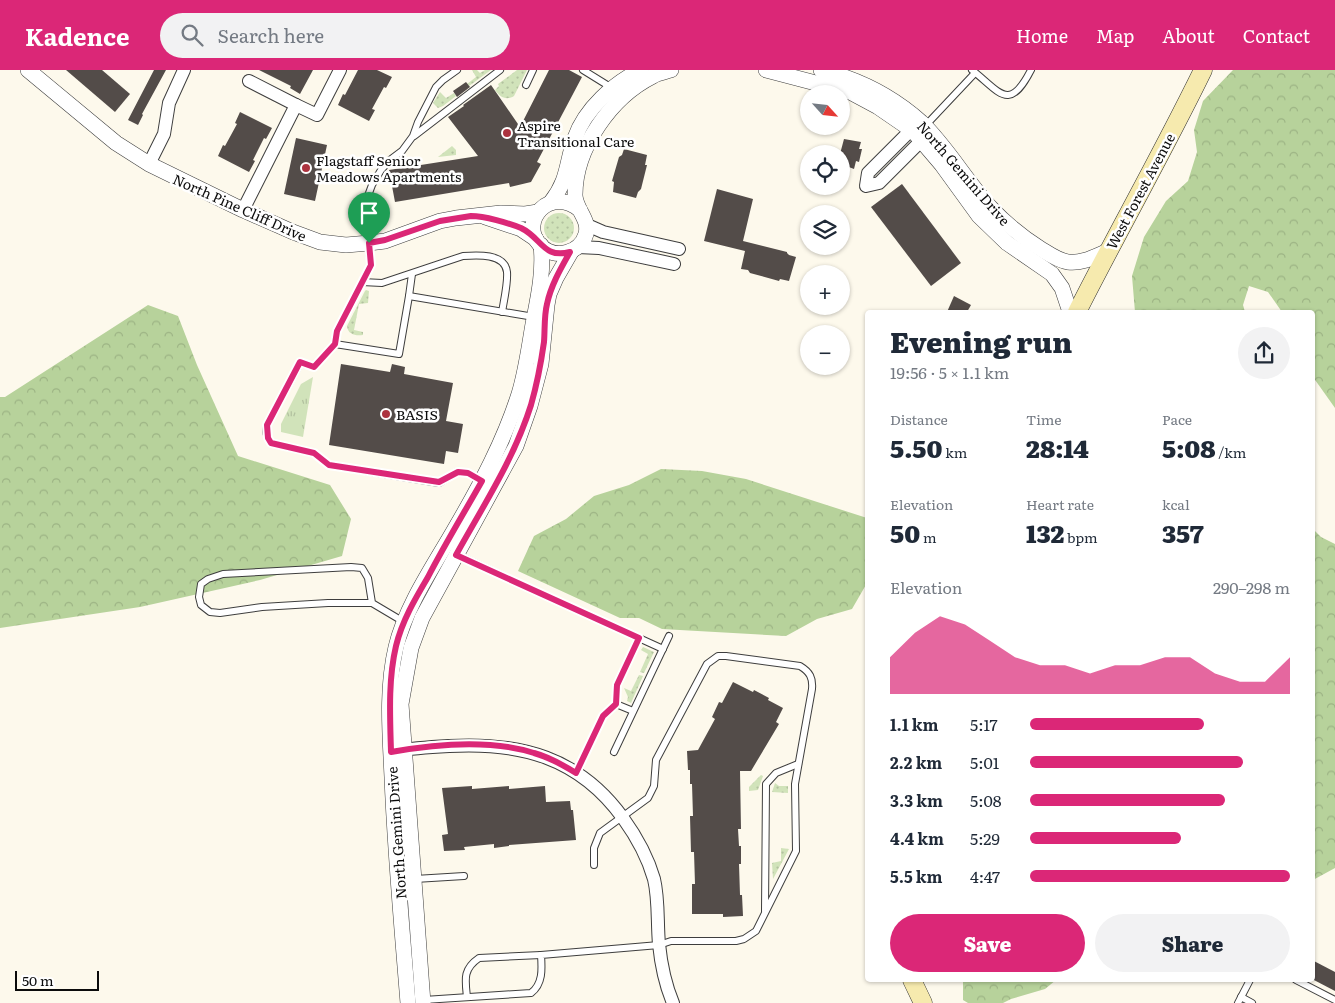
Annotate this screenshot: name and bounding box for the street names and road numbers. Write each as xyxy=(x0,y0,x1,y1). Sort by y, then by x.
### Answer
street label: North Gemini Drive xyxy=(913,116,1015,230)
street label: West Forest Avenue xyxy=(1101,129,1179,253)
street label: North Pine Cliff Drive xyxy=(170,169,310,245)
street label: North Gemini Drive xyxy=(381,766,411,900)

